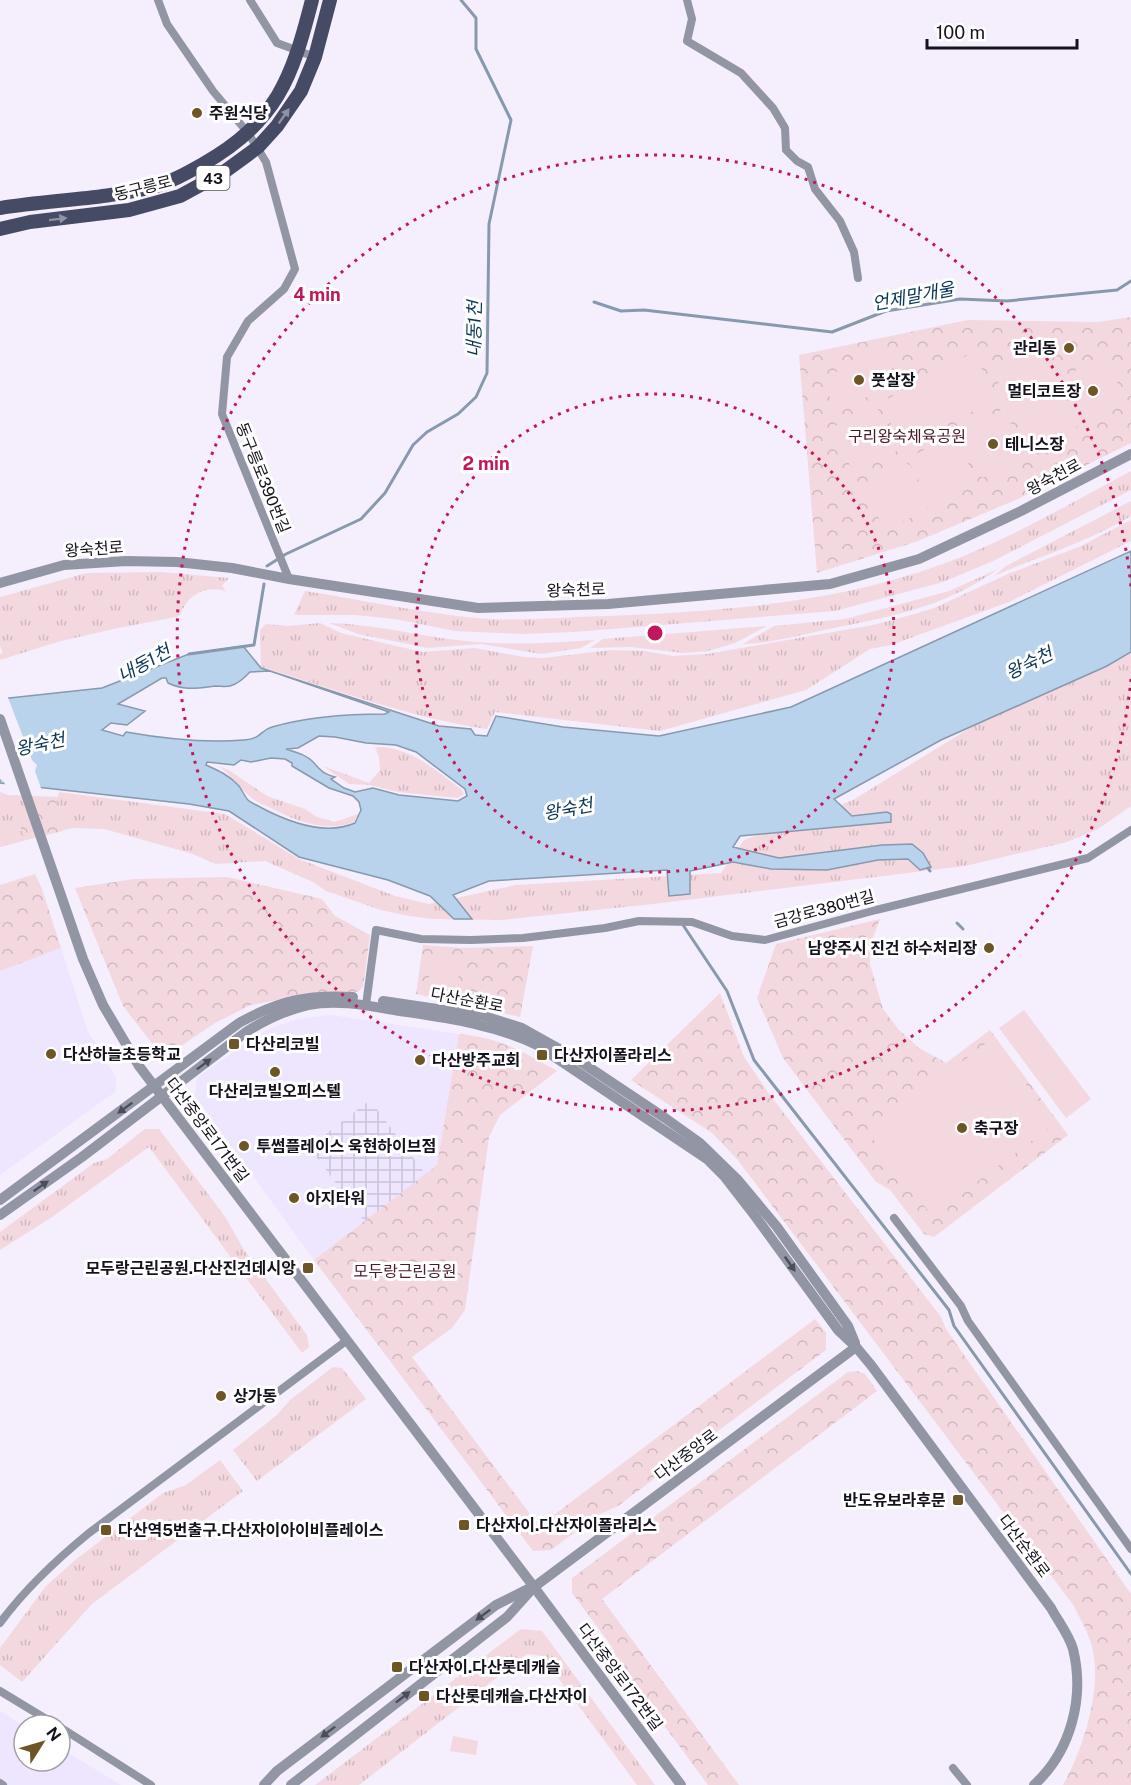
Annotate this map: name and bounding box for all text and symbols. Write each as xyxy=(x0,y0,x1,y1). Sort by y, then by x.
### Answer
scale bar xyxy=(927,12,1077,50)
text: 100 m xyxy=(936,22,985,43)
place label: 주원식당 xyxy=(209,104,268,123)
marker: 주원식당 xyxy=(190,106,204,120)
one-way arrow xyxy=(278,108,290,124)
road number: 43 xyxy=(196,166,230,190)
street label: 동구릉로 xyxy=(112,172,174,204)
one-way arrow xyxy=(48,214,67,224)
water label: 언제말개울 xyxy=(870,278,957,314)
text: 4 min xyxy=(293,284,341,305)
water label: 내동1천 xyxy=(463,298,485,358)
place label: 관리동 xyxy=(1013,339,1057,358)
marker: 관리동 xyxy=(1062,341,1076,355)
place label: 풋살장 xyxy=(871,371,915,390)
marker: 풋살장 xyxy=(852,373,866,387)
place label: 멀티코트장 xyxy=(1007,382,1081,401)
marker: 멀티코트장 xyxy=(1086,384,1100,398)
street label: 동구릉로390번길 xyxy=(232,420,294,536)
park label: 구리왕숙체육공원 xyxy=(848,427,966,446)
place label: 테니스장 xyxy=(1005,435,1064,454)
marker: 테니스장 xyxy=(986,437,1000,451)
text: 2 min xyxy=(462,453,510,474)
street label: 왕숙천로 xyxy=(1024,455,1085,499)
street label: 왕숙천로 xyxy=(64,537,124,561)
street label: 왕숙천로 xyxy=(546,579,606,601)
centre of rings xyxy=(645,623,665,643)
water label: 내동1천 xyxy=(114,639,176,686)
water label: 왕숙천 xyxy=(1002,642,1058,683)
water label: 왕숙천 xyxy=(14,728,69,759)
water label: 왕숙천 xyxy=(542,793,597,824)
street label: 금강로380번길 xyxy=(771,886,877,932)
place label: 남양주시 진건 하수처리장 xyxy=(808,939,977,958)
marker: 남양주시 진건 하수처리장 xyxy=(982,941,996,955)
street label: 다산순환로 xyxy=(429,984,505,1016)
place label: 다산리코빌 xyxy=(246,1035,320,1054)
marker: 다산리코빌 xyxy=(227,1037,241,1051)
place label: 다산하늘초등학교 xyxy=(63,1045,181,1064)
place label: 다산자이폴라리스 xyxy=(554,1046,672,1065)
marker: 다산하늘초등학교 xyxy=(44,1047,58,1061)
marker: 다산자이폴라리스 xyxy=(535,1048,549,1062)
place label: 다산방주교회 xyxy=(432,1051,520,1070)
marker: 다산방주교회 xyxy=(413,1053,427,1067)
one-way arrow xyxy=(196,1058,212,1070)
marker: 다산리코빌오피스텔 xyxy=(268,1065,282,1079)
street label: 다산중앙로171번길 xyxy=(161,1074,253,1186)
place label: 다산리코빌오피스텔 xyxy=(209,1082,341,1101)
one-way arrow xyxy=(118,1102,133,1114)
place label: 축구장 xyxy=(974,1119,1018,1138)
marker: 축구장 xyxy=(955,1121,969,1135)
place label: 투썸플레이스 욱현하이브점 xyxy=(256,1137,436,1156)
marker: 투썸플레이스 욱현하이브점 xyxy=(237,1139,251,1153)
one-way arrow xyxy=(33,1180,49,1192)
place label: 아지타워 xyxy=(306,1189,365,1208)
marker: 아지타워 xyxy=(287,1191,301,1205)
one-way arrow xyxy=(784,1255,796,1271)
place label: 모두랑근린공원.다산진건데시앙 xyxy=(86,1259,296,1278)
marker: 모두랑근린공원.다산진건데시앙 xyxy=(301,1261,315,1275)
park label: 모두랑근린공원 xyxy=(353,1262,457,1281)
place label: 상가동 xyxy=(233,1387,277,1406)
marker: 상가동 xyxy=(214,1389,228,1403)
street label: 다산중앙로 xyxy=(651,1425,721,1485)
place label: 반도유보라후문 xyxy=(843,1491,946,1510)
marker: 반도유보라후문 xyxy=(951,1493,965,1507)
street label: 다산순환로 xyxy=(994,1511,1054,1581)
place label: 다산자이.다산자이폴라리스 xyxy=(476,1516,657,1535)
marker: 다산자이.다산자이폴라리스 xyxy=(457,1518,471,1532)
place label: 다산역5번출구.다산자이아이비플레이스 xyxy=(118,1521,384,1540)
marker: 다산역5번출구.다산자이아이비플레이스 xyxy=(99,1523,113,1537)
one-way arrow xyxy=(475,1608,491,1621)
street label: 다산중앙로172번길 xyxy=(574,1620,666,1734)
place label: 다산자이.다산롯데캐슬 xyxy=(409,1658,561,1677)
marker: 다산자이.다산롯데캐슬 xyxy=(390,1660,404,1674)
place label: 다산롯데캐슬.다산자이 xyxy=(436,1687,588,1706)
marker: 다산롯데캐슬.다산자이 xyxy=(417,1689,431,1703)
one-way arrow xyxy=(396,1691,411,1703)
north arrow xyxy=(12,1713,72,1773)
text: N xyxy=(42,1724,65,1745)
one-way arrow xyxy=(320,1726,335,1738)

